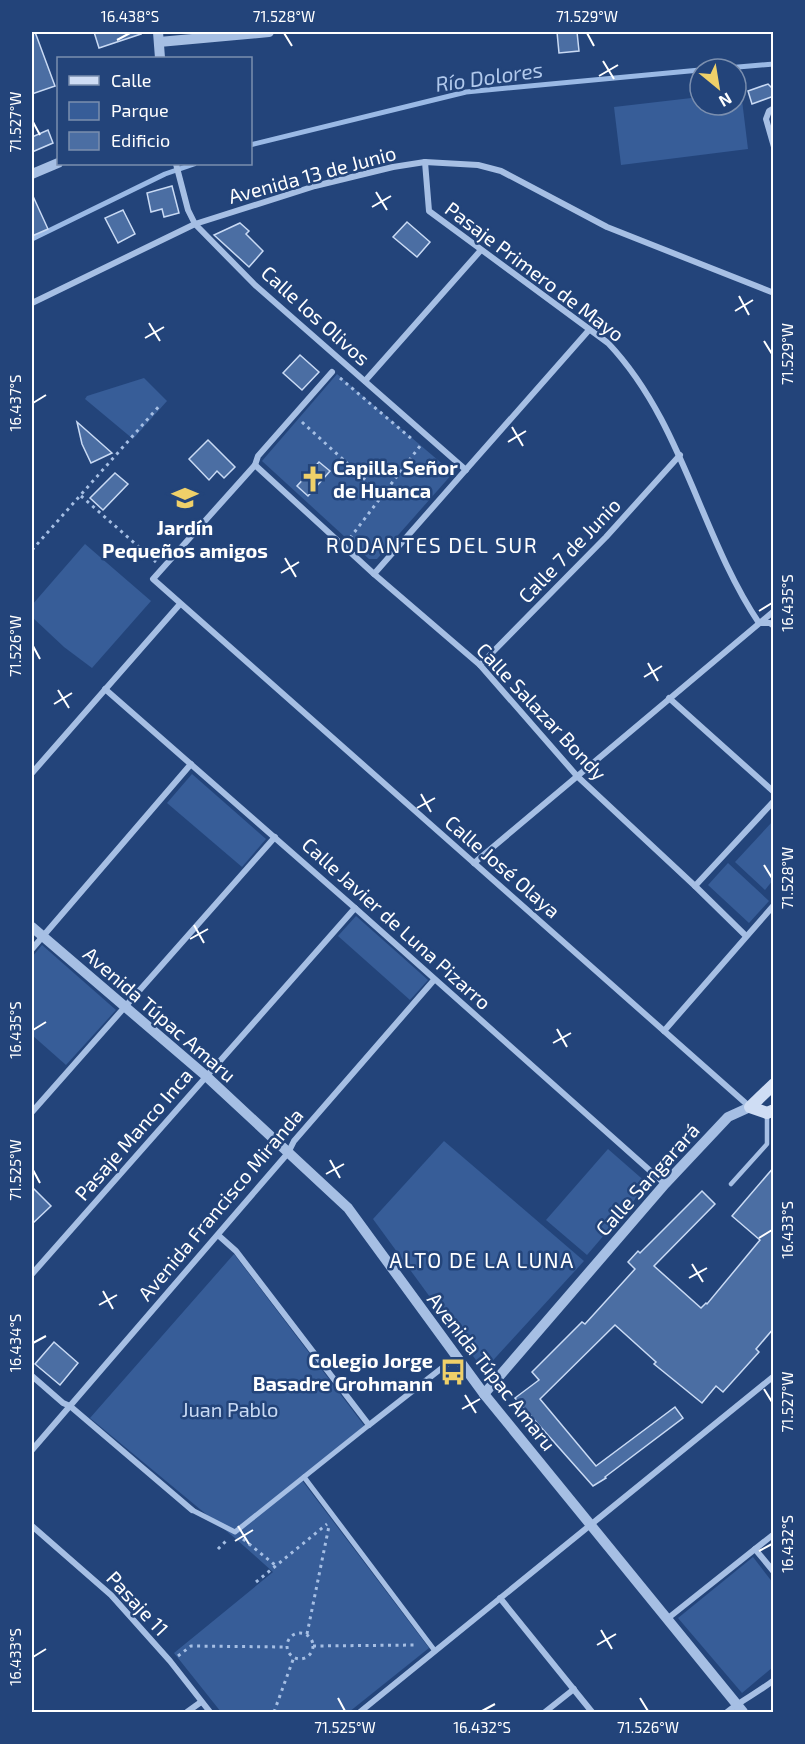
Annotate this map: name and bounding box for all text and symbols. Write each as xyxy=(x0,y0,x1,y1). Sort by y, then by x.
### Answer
text: 16.438°S xyxy=(101,7,159,25)
text: 71.528°W xyxy=(253,7,315,25)
text: 71.529°W xyxy=(556,7,618,25)
water label: Río Dolores xyxy=(434,56,544,96)
legend xyxy=(57,57,252,165)
north arrow xyxy=(688,57,748,117)
text: Calle xyxy=(111,69,152,91)
text: N xyxy=(716,89,736,112)
text: 71.527°W xyxy=(6,92,24,152)
text: Parque xyxy=(111,99,169,121)
text: Edificio xyxy=(111,129,170,151)
street label: Avenida 13 de Junio xyxy=(225,140,399,208)
street label: Pasaje Primero de Mayo xyxy=(441,196,629,346)
street label: Calle los Olivos xyxy=(257,260,375,370)
text: 71.529°W xyxy=(778,323,796,385)
text: 16.437°S xyxy=(6,375,24,431)
place label: Capilla Señor de Huanca xyxy=(333,455,458,502)
church icon: Capilla Señor de Huanca xyxy=(298,464,328,494)
school or university icon: Jardín Pequeños amigos xyxy=(170,483,200,513)
street label: Calle 7 de Junio xyxy=(513,493,625,607)
place label: Jardín Pequeños amigos xyxy=(102,515,268,562)
district label: RODANTES DEL SUR xyxy=(326,532,538,557)
text: 16.435°S xyxy=(778,574,796,632)
text: 71.526°W xyxy=(6,615,24,677)
street label: Calle Salazar Bondy xyxy=(472,637,612,785)
street label: Calle José Olaya xyxy=(441,810,565,922)
street label: Calle Javier de Luna Pizarro xyxy=(298,832,496,1014)
text: 71.528°W xyxy=(778,847,796,909)
street label: Avenida Túpac Amaru xyxy=(79,941,241,1087)
text: 16.435°S xyxy=(6,1001,24,1059)
street label: Pasaje Manco Inca xyxy=(69,1063,197,1205)
street label: Avenida Francisco Miranda xyxy=(132,1103,308,1305)
street label: Calle Sangarará xyxy=(590,1118,704,1240)
text: 71.525°W xyxy=(6,1139,24,1201)
text: 16.433°S xyxy=(778,1201,796,1259)
district label: ALTO DE LA LUNA xyxy=(389,1247,575,1272)
street label: Avenida Túpac Amaru xyxy=(423,1287,561,1455)
text: 16.434°S xyxy=(6,1314,24,1372)
place label: Colegio Jorge Basadre Grohmann xyxy=(253,1348,433,1395)
bus stop icon: Colegio Jorge Basadre Grohmann xyxy=(438,1357,468,1387)
text: 71.527°W xyxy=(778,1372,796,1432)
park label: Juan Pablo xyxy=(182,1397,278,1421)
text: 16.432°S xyxy=(778,1515,796,1573)
street label: Pasaje 11 xyxy=(102,1566,174,1640)
text: 16.433°S xyxy=(6,1628,24,1686)
text: 71.525°W xyxy=(314,1718,376,1736)
text: 16.432°S xyxy=(453,1718,511,1736)
text: 71.526°W xyxy=(617,1718,679,1736)

